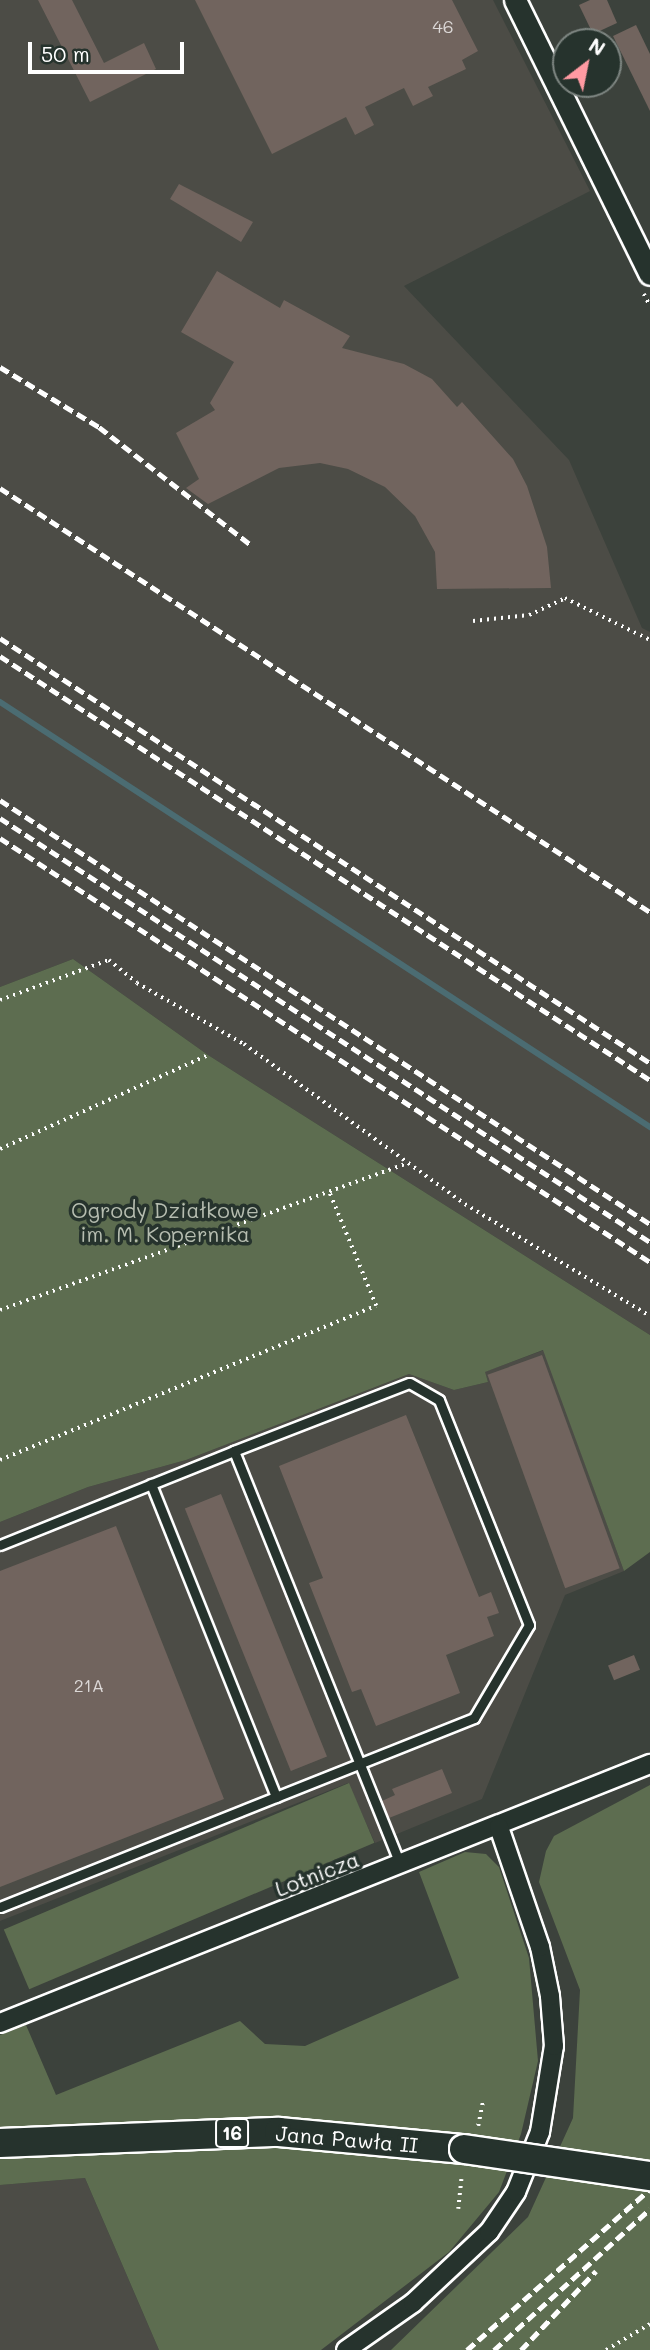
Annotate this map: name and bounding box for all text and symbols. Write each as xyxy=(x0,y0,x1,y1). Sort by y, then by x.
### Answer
house number: 46 xyxy=(432,15,454,37)
scale bar xyxy=(32,28,187,72)
north arrow xyxy=(552,28,622,98)
text: N xyxy=(585,32,610,61)
text: 50 m xyxy=(41,40,90,67)
park label: Ogrody Działkowe im. M. Kopernika xyxy=(71,1197,259,1247)
house number: 21A xyxy=(74,1674,104,1696)
street label: Lotnicza xyxy=(271,1846,363,1902)
road number: 16 xyxy=(215,2118,250,2148)
street label: Jana Pawła II xyxy=(275,2120,419,2158)

